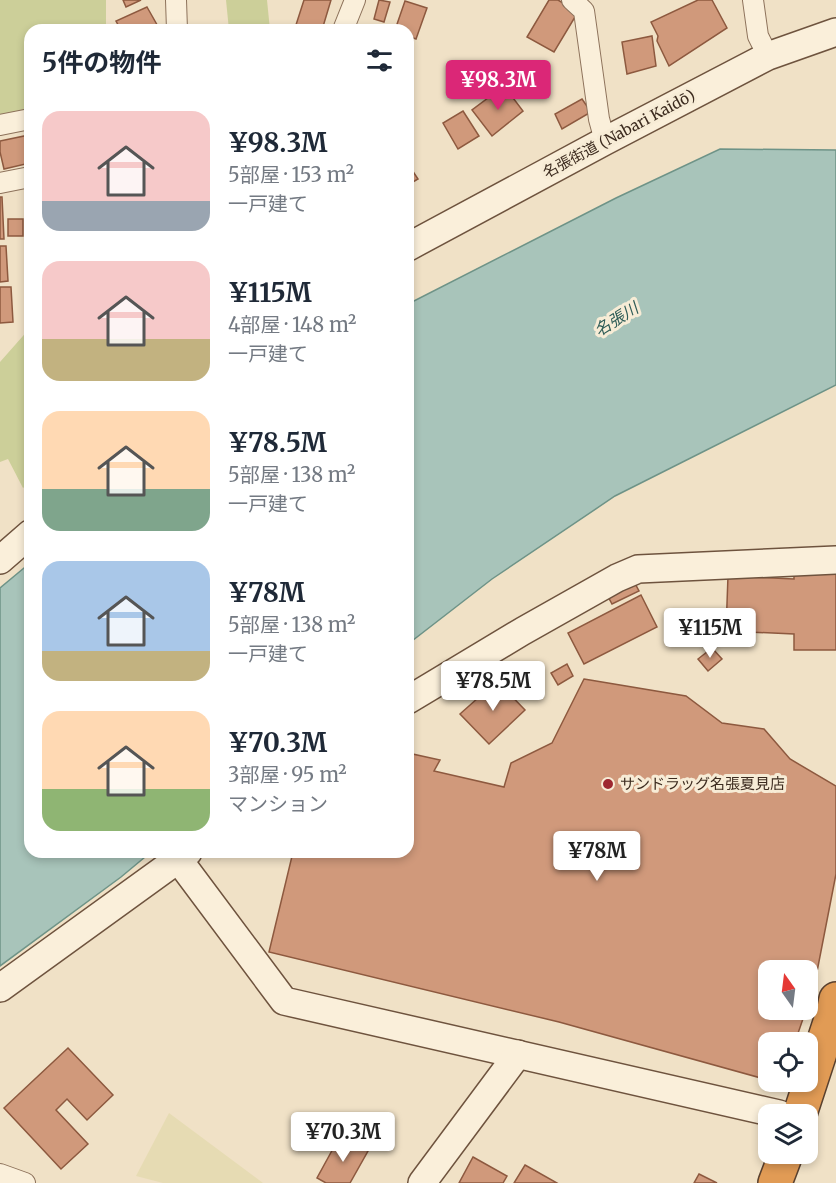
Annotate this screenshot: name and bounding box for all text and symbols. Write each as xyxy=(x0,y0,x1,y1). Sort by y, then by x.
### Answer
icon: filters xyxy=(363,44,396,77)
text: 5件の物件 xyxy=(42,46,161,79)
pin: ¥98.3M xyxy=(449,60,547,111)
text: ¥98.3M xyxy=(460,67,536,92)
street label: 名張街道 (Nabari Kaidō) xyxy=(539,85,698,182)
text: ¥98.3M xyxy=(228,126,327,159)
icon: home xyxy=(90,135,162,207)
text: 5部屋 · 153 m² xyxy=(228,162,354,187)
text: 一戸建て xyxy=(228,191,308,216)
text: ¥115M xyxy=(228,276,312,309)
icon: home xyxy=(90,285,162,357)
water label: 名張川 xyxy=(590,297,643,340)
text: 4部屋 · 148 m² xyxy=(228,312,356,337)
text: 一戸建て xyxy=(228,341,308,366)
text: ¥78.5M xyxy=(228,426,327,459)
icon: home xyxy=(90,435,162,507)
text: 5部屋 · 138 m² xyxy=(228,462,355,487)
text: 一戸建て xyxy=(228,491,308,516)
text: ¥78M xyxy=(228,576,305,609)
icon: home xyxy=(90,585,162,657)
pin: ¥115M xyxy=(668,608,752,659)
text: 5部屋 · 138 m² xyxy=(228,612,355,637)
text: ¥115M xyxy=(678,615,742,640)
text: 一戸建て xyxy=(228,641,308,666)
pin: ¥78.5M xyxy=(444,661,542,712)
text: ¥78.5M xyxy=(455,668,531,693)
text: ¥70.3M xyxy=(228,726,327,759)
icon: home xyxy=(90,735,162,807)
text: 3部屋 · 95 m² xyxy=(228,762,347,787)
place label: サンドラッグ名張夏見店 xyxy=(620,774,785,793)
marker: サンドラッグ名張夏見店 xyxy=(601,777,615,791)
text: マンション xyxy=(228,791,328,816)
pin: ¥78M xyxy=(561,831,633,882)
text: ¥78M xyxy=(567,838,627,863)
north arrow xyxy=(758,960,818,1020)
map controls xyxy=(758,960,818,1164)
button: locate xyxy=(758,1032,818,1092)
button: layers xyxy=(758,1104,818,1164)
pin: ¥70.3M xyxy=(294,1112,392,1163)
text: ¥70.3M xyxy=(305,1119,381,1144)

